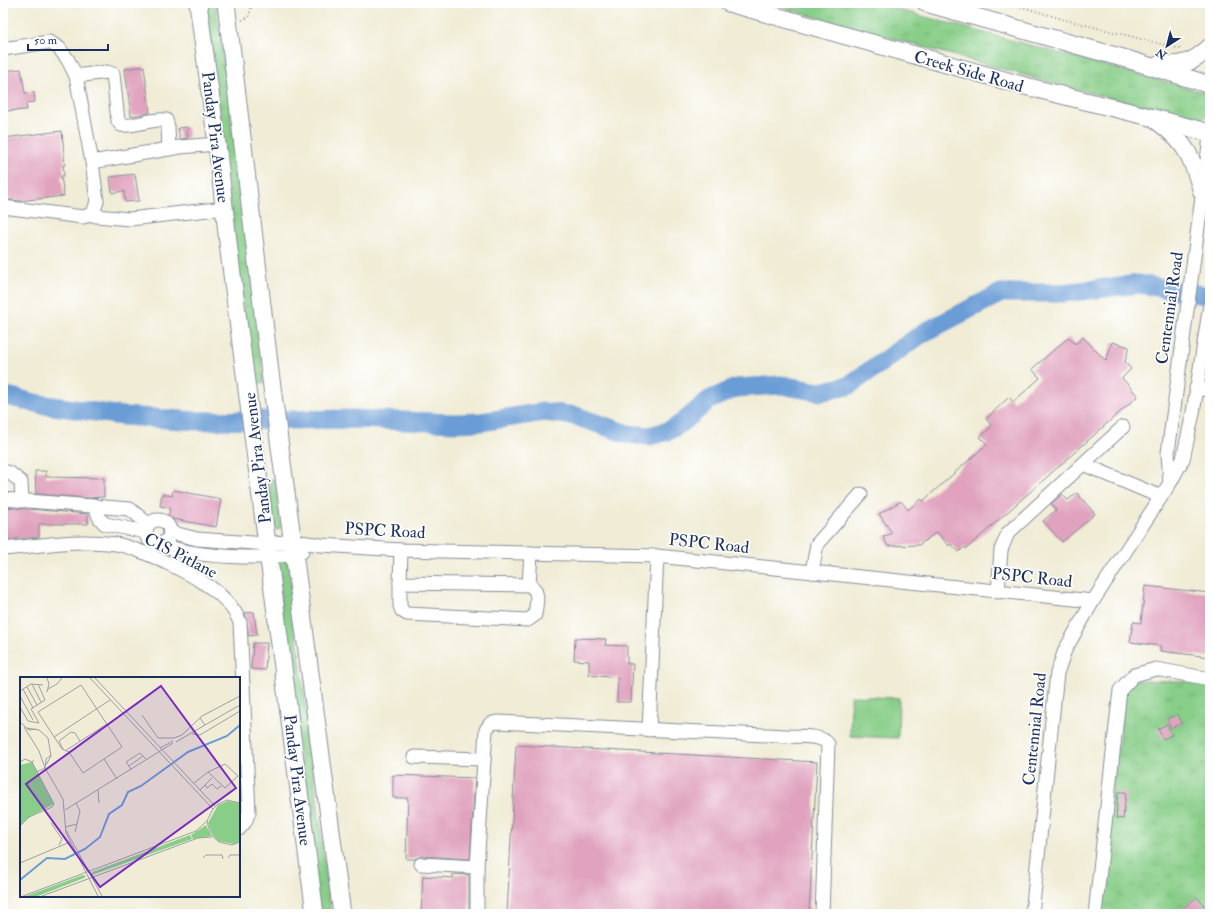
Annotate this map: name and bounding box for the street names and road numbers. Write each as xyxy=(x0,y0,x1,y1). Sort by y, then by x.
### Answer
street label: Creek Side Road xyxy=(912,46,1027,97)
street label: Panday Pira Avenue xyxy=(196,70,234,204)
street label: Centennial Road xyxy=(1151,250,1188,366)
street label: Panday Pira Avenue xyxy=(239,391,277,525)
street label: PSPC Road xyxy=(344,518,427,543)
street label: CIS Pitlane xyxy=(141,528,221,583)
street label: PSPC Road xyxy=(668,529,751,558)
street label: PSPC Road xyxy=(991,563,1074,592)
street label: Centennial Road xyxy=(1018,671,1051,787)
street label: Panday Pira Avenue xyxy=(278,713,316,847)

